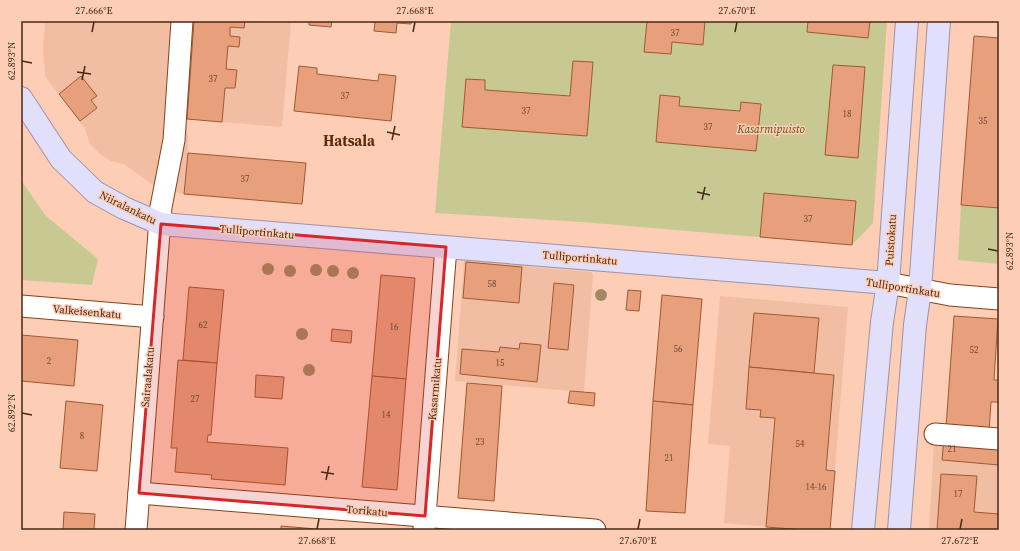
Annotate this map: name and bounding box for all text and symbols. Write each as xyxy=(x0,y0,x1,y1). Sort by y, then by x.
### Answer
text: 27.666°E xyxy=(75,4,113,17)
text: 27.668°E xyxy=(396,4,434,17)
text: 27.670°E xyxy=(718,4,756,17)
house number: 37 xyxy=(670,27,680,39)
text: 62.893°N xyxy=(5,42,18,80)
house number: 37 xyxy=(208,73,218,85)
house number: 37 xyxy=(340,90,350,102)
house number: 37 xyxy=(521,105,531,117)
house number: 18 xyxy=(842,108,852,120)
house number: 35 xyxy=(978,115,988,127)
house number: 37 xyxy=(703,121,713,133)
park label: Kasarmipuisto xyxy=(736,122,805,137)
district label: Hatsala xyxy=(323,130,376,151)
house number: 37 xyxy=(240,173,250,185)
street label: Niiralankatu xyxy=(97,188,160,229)
house number: 37 xyxy=(803,213,813,225)
street label: Puistokatu xyxy=(882,213,900,266)
street label: Tulliportinkatu xyxy=(219,221,296,243)
text: 62.893°N xyxy=(1003,232,1016,270)
street label: Tulliportinkatu xyxy=(542,247,619,269)
street label: Tulliportinkatu xyxy=(865,275,942,301)
house number: 58 xyxy=(487,278,497,290)
street label: Valkeisenkatu xyxy=(52,302,122,323)
house number: 62 xyxy=(198,319,208,331)
house number: 16 xyxy=(389,321,399,333)
house number: 56 xyxy=(673,343,683,355)
house number: 52 xyxy=(969,344,979,356)
street label: Sairaalakatu xyxy=(138,346,158,408)
house number: 2 xyxy=(47,355,52,367)
street label: Kasarmikatu xyxy=(425,357,445,421)
house number: 15 xyxy=(495,357,505,369)
house number: 27 xyxy=(190,393,200,405)
text: 62.892°N xyxy=(5,394,18,432)
house number: 14 xyxy=(381,409,391,421)
house number: 8 xyxy=(80,430,85,442)
house number: 23 xyxy=(475,436,485,448)
house number: 54 xyxy=(795,438,805,450)
house number: 21 xyxy=(947,443,957,455)
house number: 21 xyxy=(664,452,674,464)
house number: 14-16 xyxy=(806,481,827,493)
house number: 17 xyxy=(953,488,963,500)
street label: Torikatu xyxy=(346,502,389,520)
text: 27.668°E xyxy=(298,534,336,547)
text: 27.670°E xyxy=(619,534,657,547)
text: 27.672°E xyxy=(941,534,979,547)

